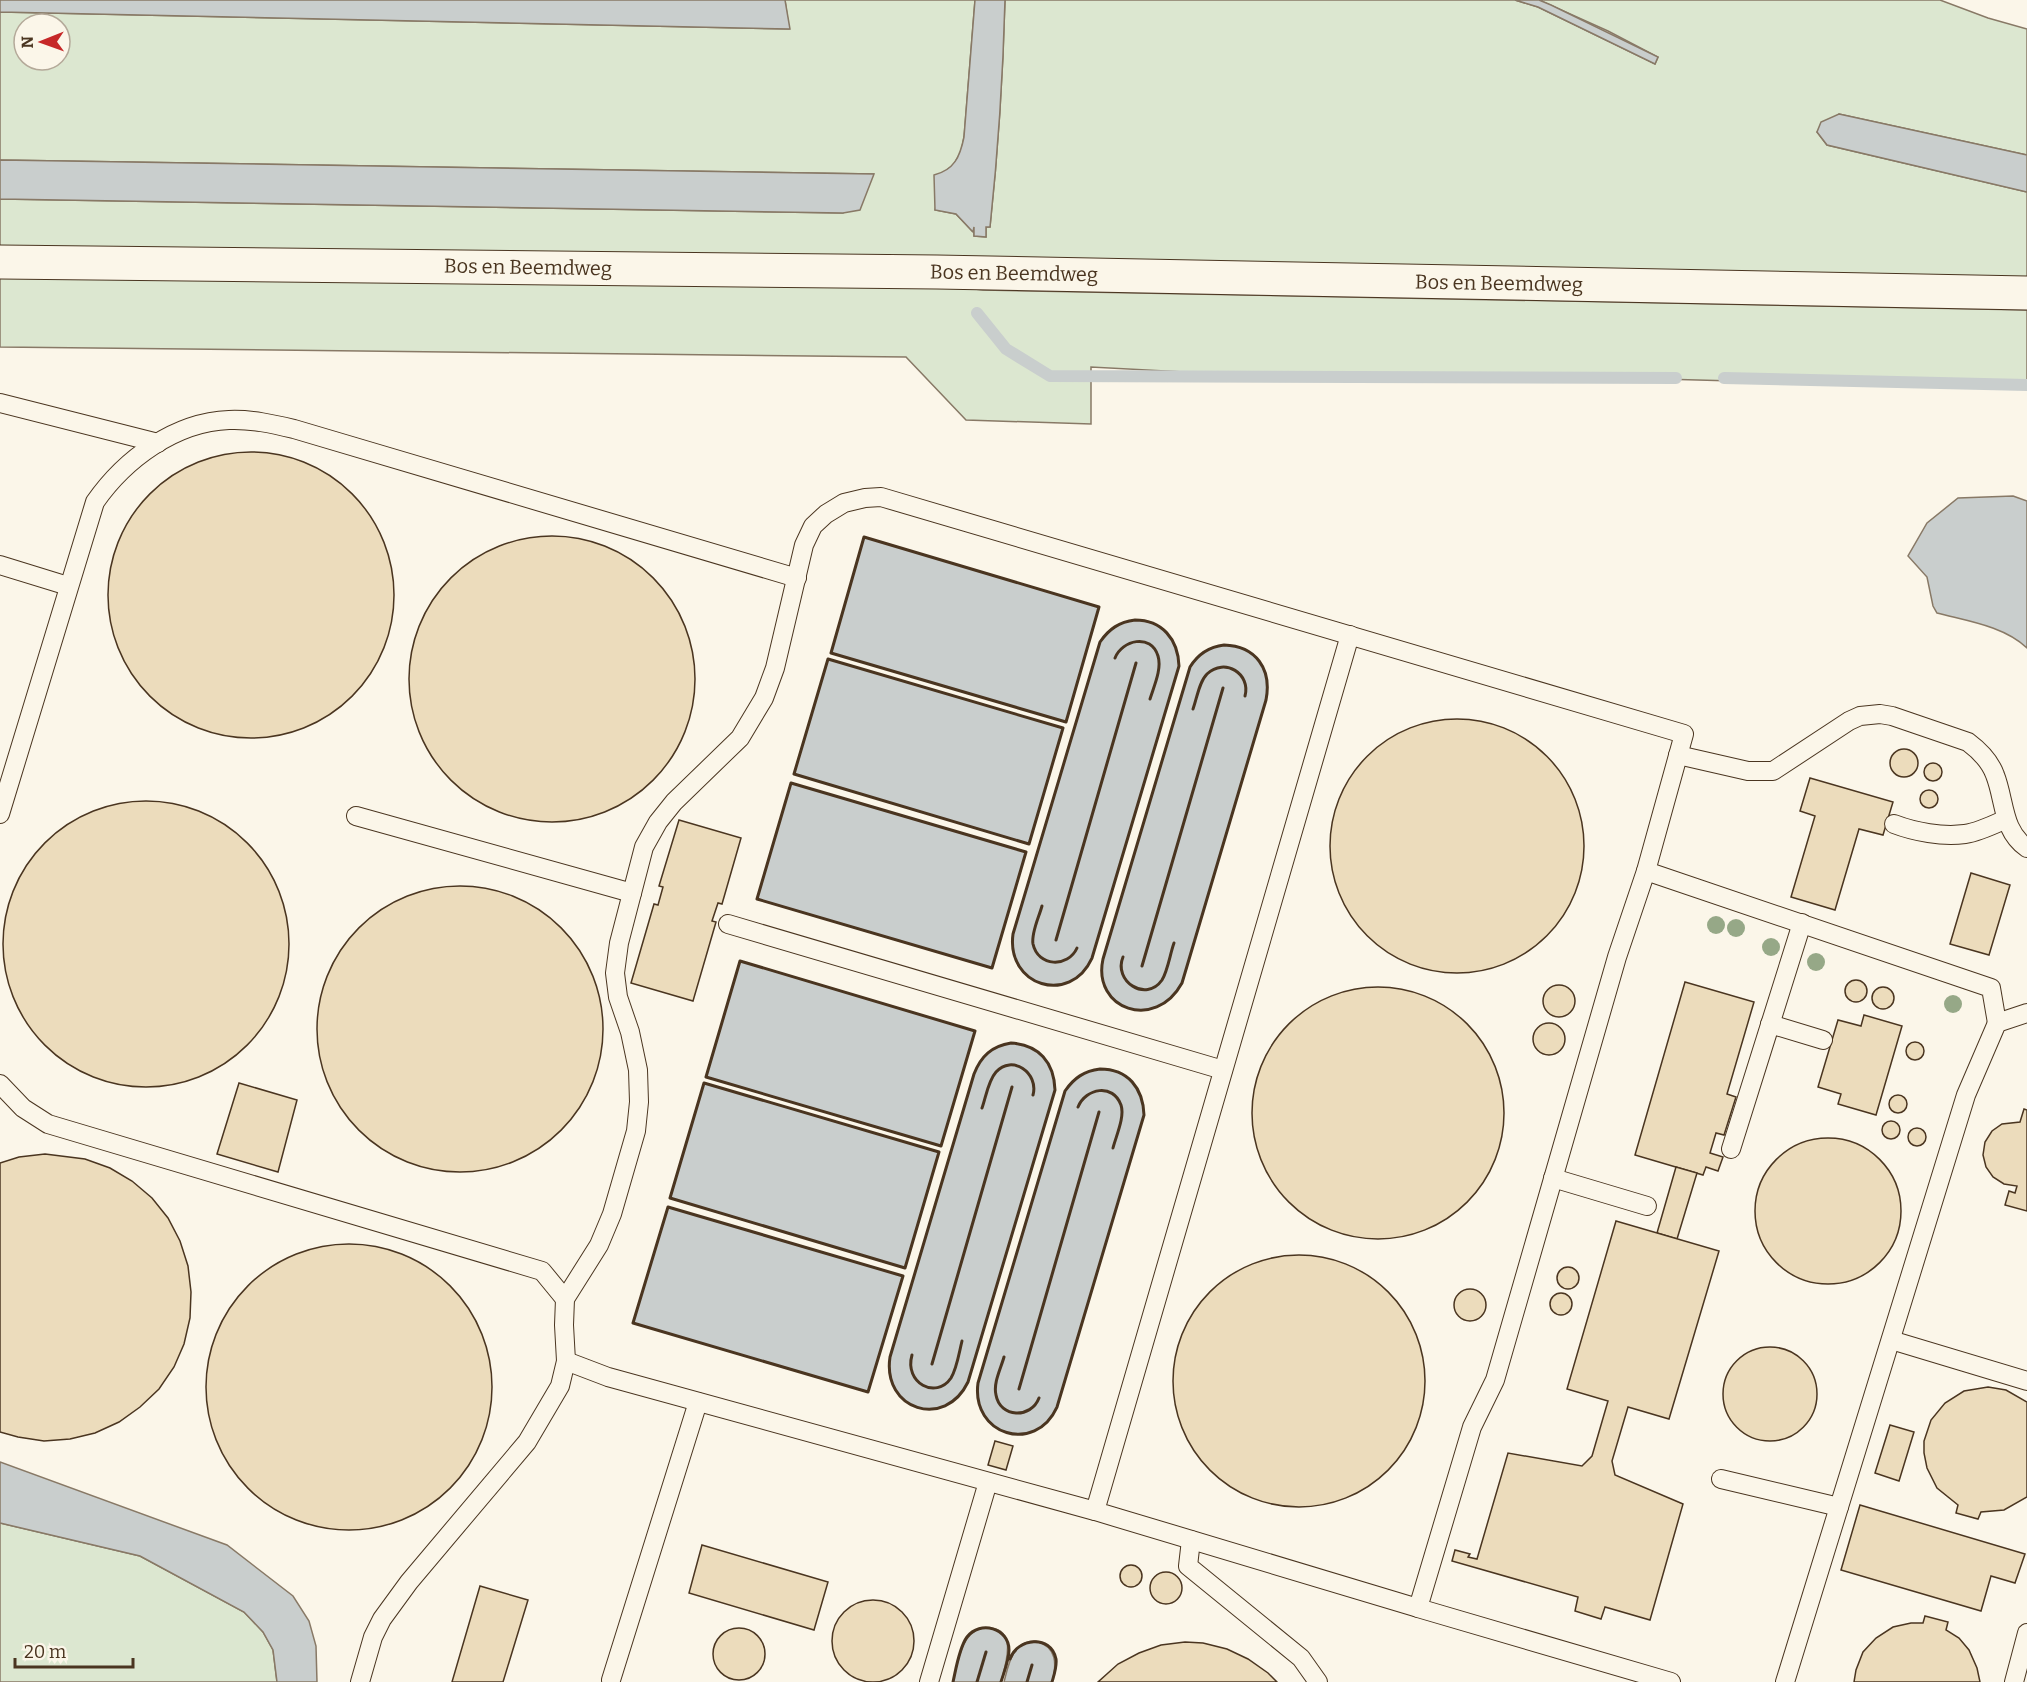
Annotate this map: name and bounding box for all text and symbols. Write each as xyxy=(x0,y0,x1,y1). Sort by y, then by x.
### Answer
north arrow xyxy=(12,12,72,72)
text: N xyxy=(18,36,37,49)
street label: Bos en Beemdweg xyxy=(444,254,612,280)
street label: Bos en Beemdweg xyxy=(930,260,1098,286)
street label: Bos en Beemdweg xyxy=(1415,270,1583,296)
scale bar xyxy=(15,1631,134,1669)
text: 20 m xyxy=(24,1641,66,1663)

